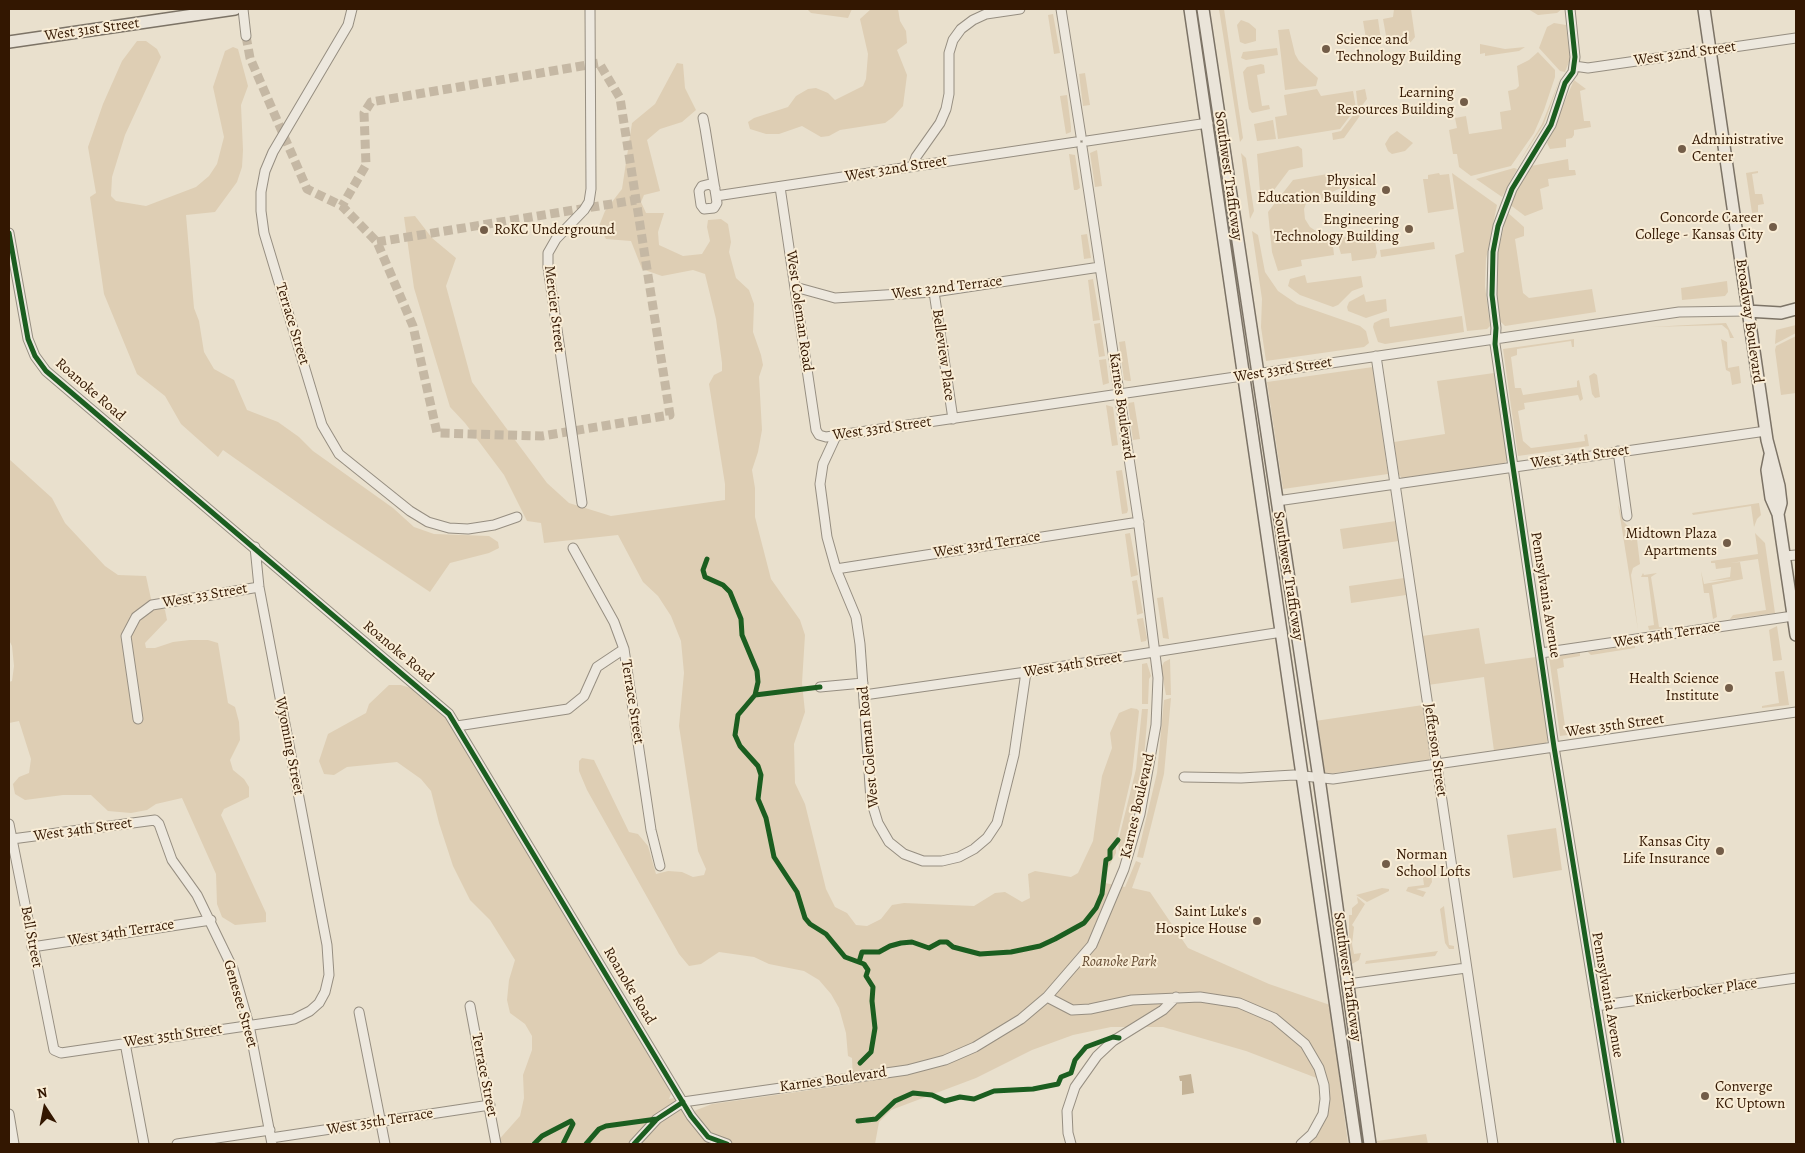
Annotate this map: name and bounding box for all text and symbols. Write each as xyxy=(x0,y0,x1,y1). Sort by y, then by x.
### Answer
street label: West 31st Street xyxy=(43,14,141,46)
place label: Science and Technology Building xyxy=(1336,31,1461,66)
street label: West 32nd Street xyxy=(1633,38,1737,70)
marker: Science and Technology Building xyxy=(1320,43,1332,55)
place label: Learning Resources Building xyxy=(1337,84,1454,119)
marker: Learning Resources Building xyxy=(1458,96,1470,108)
street label: Southwest Trafficway xyxy=(1210,110,1246,242)
place label: Administrative Center xyxy=(1692,131,1784,166)
marker: Administrative Center xyxy=(1676,143,1688,155)
street label: West 32nd Street xyxy=(844,152,948,186)
place label: Physical Education Building xyxy=(1257,172,1376,207)
marker: Physical Education Building xyxy=(1380,184,1392,196)
place label: Concorde Career College - Kansas City xyxy=(1635,209,1763,244)
place label: Engineering Technology Building xyxy=(1274,211,1399,246)
place label: RoKC Underground xyxy=(494,221,615,239)
marker: Concorde Career College - Kansas City xyxy=(1767,221,1779,233)
marker: Engineering Technology Building xyxy=(1403,223,1415,235)
marker: RoKC Underground xyxy=(478,224,490,236)
street label: West Coleman Road xyxy=(782,249,816,373)
street label: Broadway Boulevard xyxy=(1731,258,1767,384)
street label: Mercier Street xyxy=(540,264,568,354)
street label: West 32nd Terrace xyxy=(891,272,1003,304)
street label: Terrace Street xyxy=(271,281,313,367)
street label: Belleview Place xyxy=(928,308,958,402)
street label: Karnes Boulevard xyxy=(1105,351,1137,461)
street label: West 33rd Street xyxy=(1232,353,1334,387)
street label: Roanoke Road xyxy=(51,355,129,425)
street label: West 33rd Street xyxy=(831,413,933,445)
street label: West 34th Street xyxy=(1530,441,1630,473)
street label: Southwest Trafficway xyxy=(1269,510,1307,642)
place label: Midtown Plaza Apartments xyxy=(1625,525,1717,560)
street label: West 33rd Terrace xyxy=(932,528,1042,562)
street label: Pennsylvania Avenue xyxy=(1526,531,1564,659)
marker: Midtown Plaza Apartments xyxy=(1721,537,1733,549)
street label: West 33 Street xyxy=(161,580,249,612)
street label: Roanoke Road xyxy=(359,617,437,687)
street label: West 34th Terrace xyxy=(1612,618,1722,652)
street label: West 34th Street xyxy=(1023,648,1123,682)
street label: Terrace Street xyxy=(616,659,648,745)
place label: Health Science Institute xyxy=(1629,670,1719,705)
marker: Health Science Institute xyxy=(1723,682,1735,694)
street label: West Coleman Road xyxy=(855,685,883,809)
street label: Wyoming Street xyxy=(271,695,307,797)
street label: Jefferson Street xyxy=(1420,702,1450,798)
street label: West 35th Street xyxy=(1565,710,1665,742)
street label: Karnes Boulevard xyxy=(1117,751,1159,861)
street label: West 34th Street xyxy=(33,814,133,846)
place label: Kansas City Life Insurance xyxy=(1623,833,1710,868)
marker: Kansas City Life Insurance xyxy=(1714,845,1726,857)
place label: Norman School Lofts xyxy=(1396,846,1470,881)
marker: Norman School Lofts xyxy=(1380,858,1392,870)
place label: Saint Luke's Hospice House xyxy=(1155,903,1247,938)
street label: Bell Street xyxy=(16,905,46,969)
street label: Southwest Trafficway xyxy=(1329,911,1365,1043)
marker: Saint Luke's Hospice House xyxy=(1251,915,1263,927)
street label: West 34th Terrace xyxy=(66,916,176,950)
street label: Pennsylvania Avenue xyxy=(1587,931,1627,1059)
street label: Roanoke Road xyxy=(599,944,659,1028)
park label: Roanoke Park xyxy=(1081,953,1157,971)
street label: Genesee Street xyxy=(219,958,261,1050)
street label: Knickerbocker Place xyxy=(1634,974,1758,1010)
street label: West 35th Street xyxy=(123,1020,223,1052)
street label: Terrace Street xyxy=(467,1032,501,1118)
street label: Karnes Boulevard xyxy=(778,1064,888,1096)
place label: Converge KC Uptown xyxy=(1715,1078,1785,1113)
text: N xyxy=(35,1082,49,1103)
north arrow xyxy=(20,1083,70,1133)
marker: Converge KC Uptown xyxy=(1699,1090,1711,1102)
street label: West 35th Terrace xyxy=(326,1105,434,1139)

